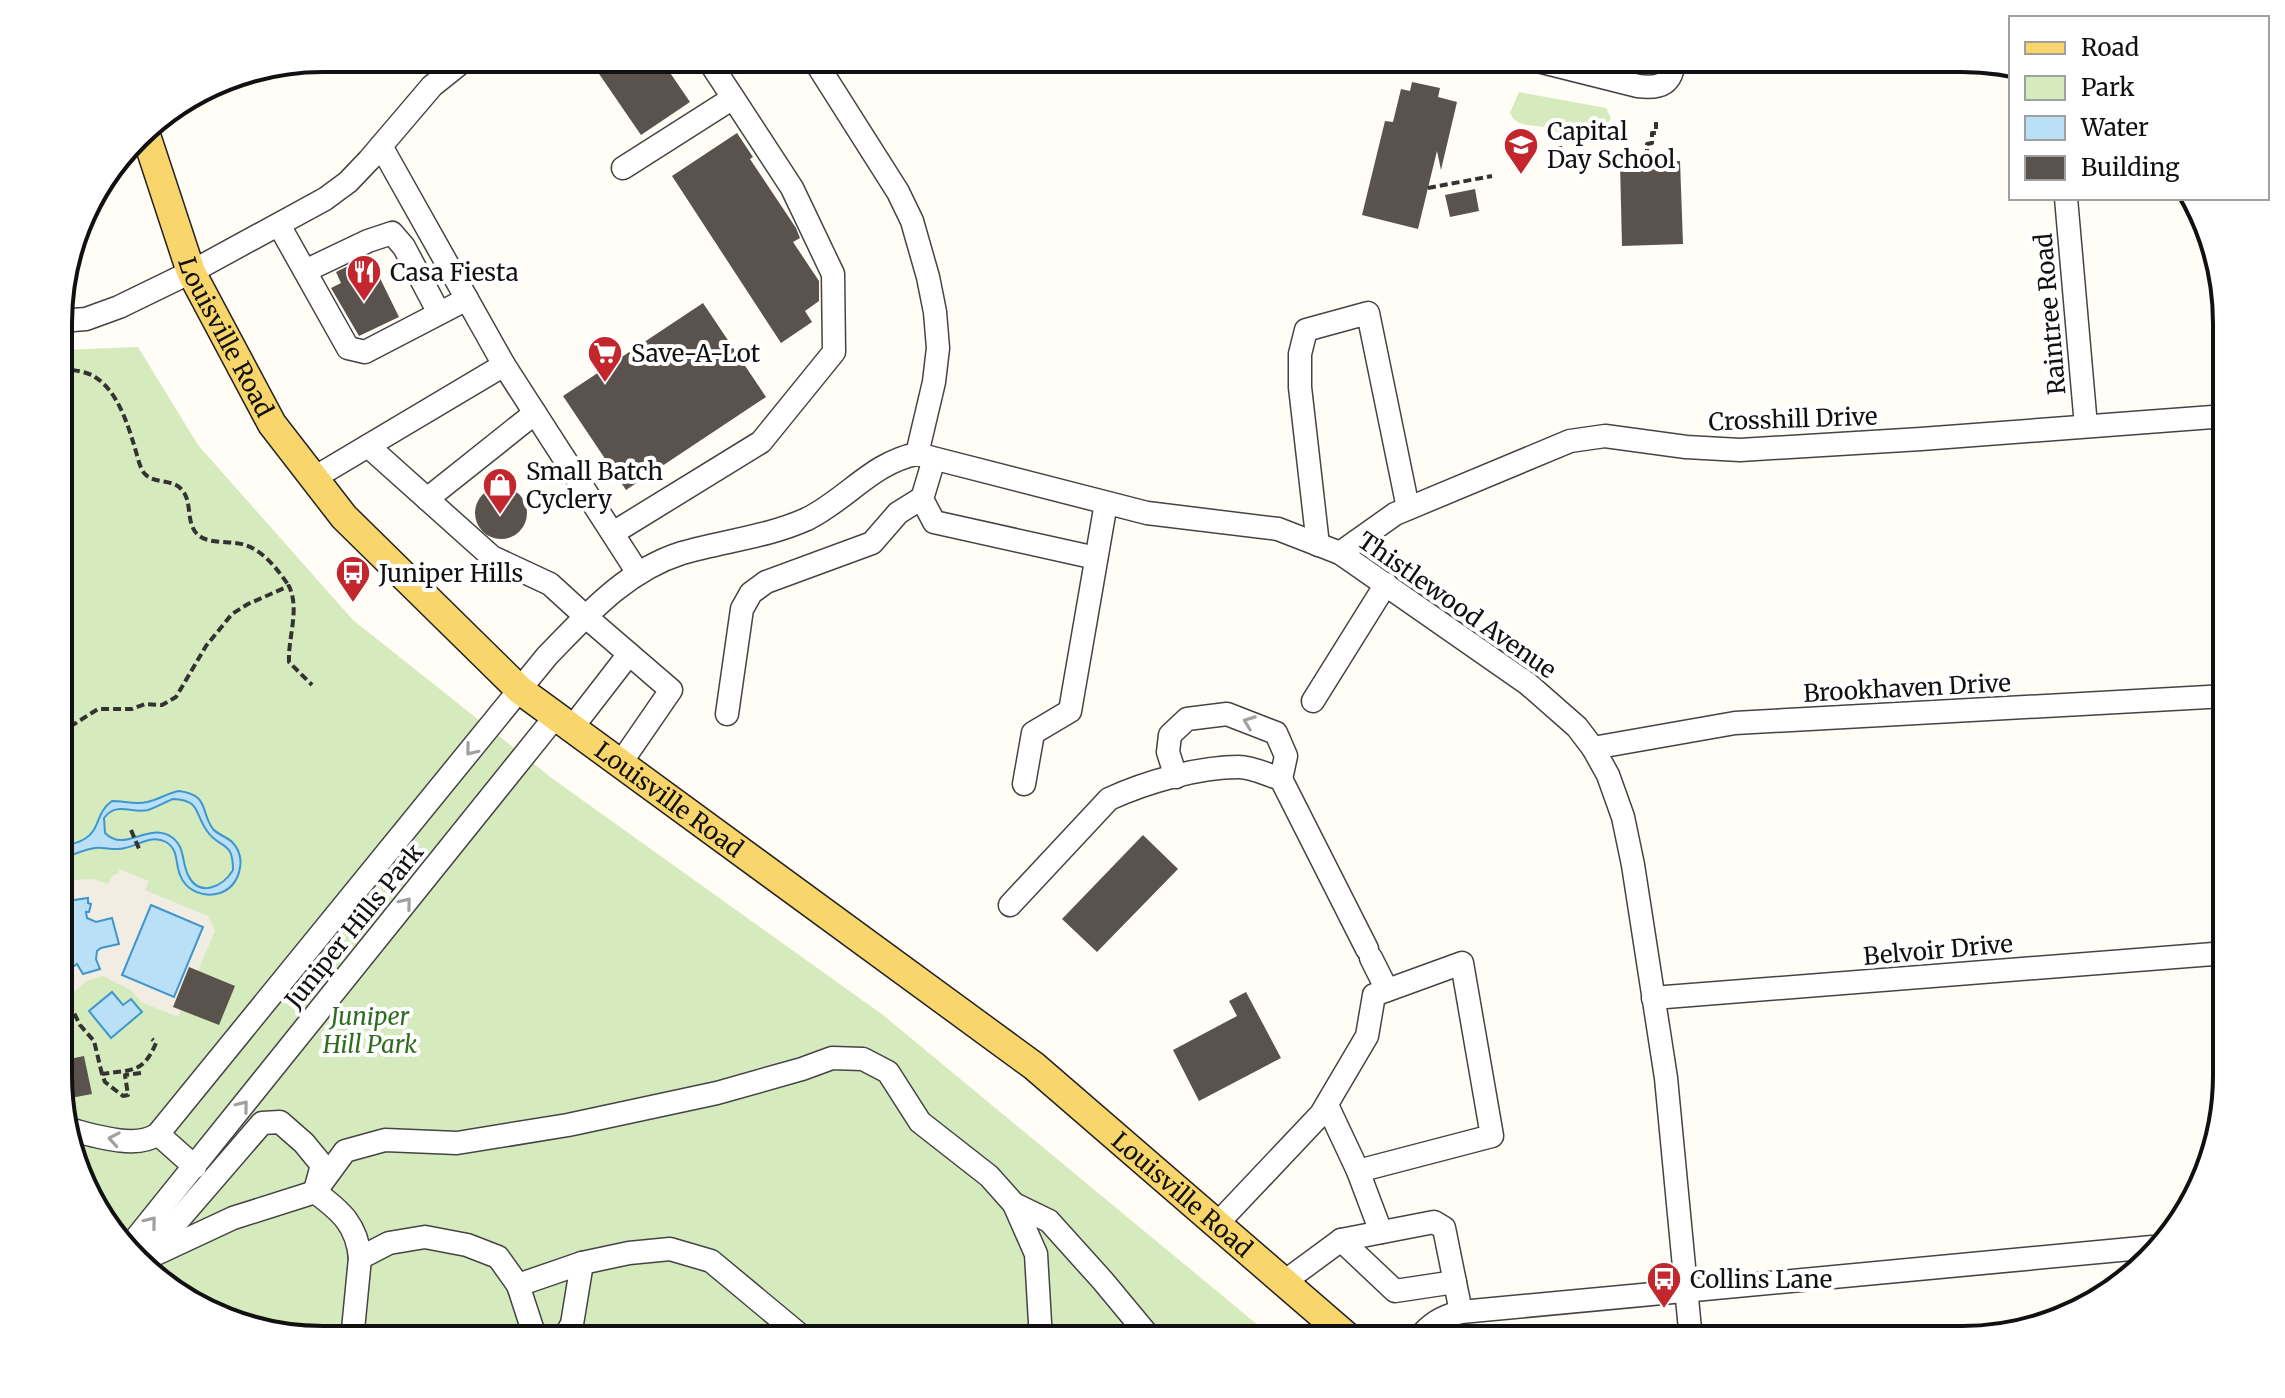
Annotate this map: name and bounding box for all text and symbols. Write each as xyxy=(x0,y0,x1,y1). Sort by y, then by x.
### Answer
legend xyxy=(2009,16,2269,200)
text: Road xyxy=(2081,32,2139,63)
text: Park xyxy=(2081,72,2135,103)
text: Water xyxy=(2080,112,2149,143)
place label: Capital Day School xyxy=(1547,116,1675,175)
school or university icon: Capital Day School xyxy=(1502,126,1540,176)
text: Building xyxy=(2081,152,2180,183)
street label: Raintree Road xyxy=(2027,232,2073,396)
street label: Louisville Road xyxy=(172,253,281,422)
restaurant icon: Casa Fiesta xyxy=(345,253,383,303)
place label: Casa Fiesta xyxy=(390,257,519,288)
supermarket icon: Save-A-Lot xyxy=(586,334,624,384)
place label: Save-A-Lot xyxy=(631,338,761,369)
street label: Crosshill Drive xyxy=(1708,401,1878,437)
place label: Small Batch Cyclery xyxy=(526,456,663,515)
shop icon: Small Batch Cyclery xyxy=(481,466,519,516)
street label: Thistlewood Avenue xyxy=(1352,525,1562,685)
bus stop icon: Juniper Hills xyxy=(334,554,372,604)
place label: Juniper Hills xyxy=(378,558,523,589)
street label: Brookhaven Drive xyxy=(1802,667,2012,709)
one-way arrow xyxy=(1243,715,1257,732)
street label: Louisville Road xyxy=(589,735,750,864)
one-way arrow xyxy=(466,741,481,755)
street label: Juniper Hills Park xyxy=(277,837,431,1016)
one-way arrow xyxy=(396,897,410,912)
street label: Belvoir Drive xyxy=(1862,928,2014,972)
park label: Juniper Hill Park xyxy=(322,1001,417,1060)
one-way arrow xyxy=(234,1100,248,1115)
street label: Louisville Road xyxy=(1105,1125,1259,1264)
one-way arrow xyxy=(107,1131,120,1148)
one-way arrow xyxy=(141,1216,155,1231)
bus stop icon: Collins Lane xyxy=(1645,1260,1683,1310)
place label: Collins Lane xyxy=(1690,1264,1832,1295)

